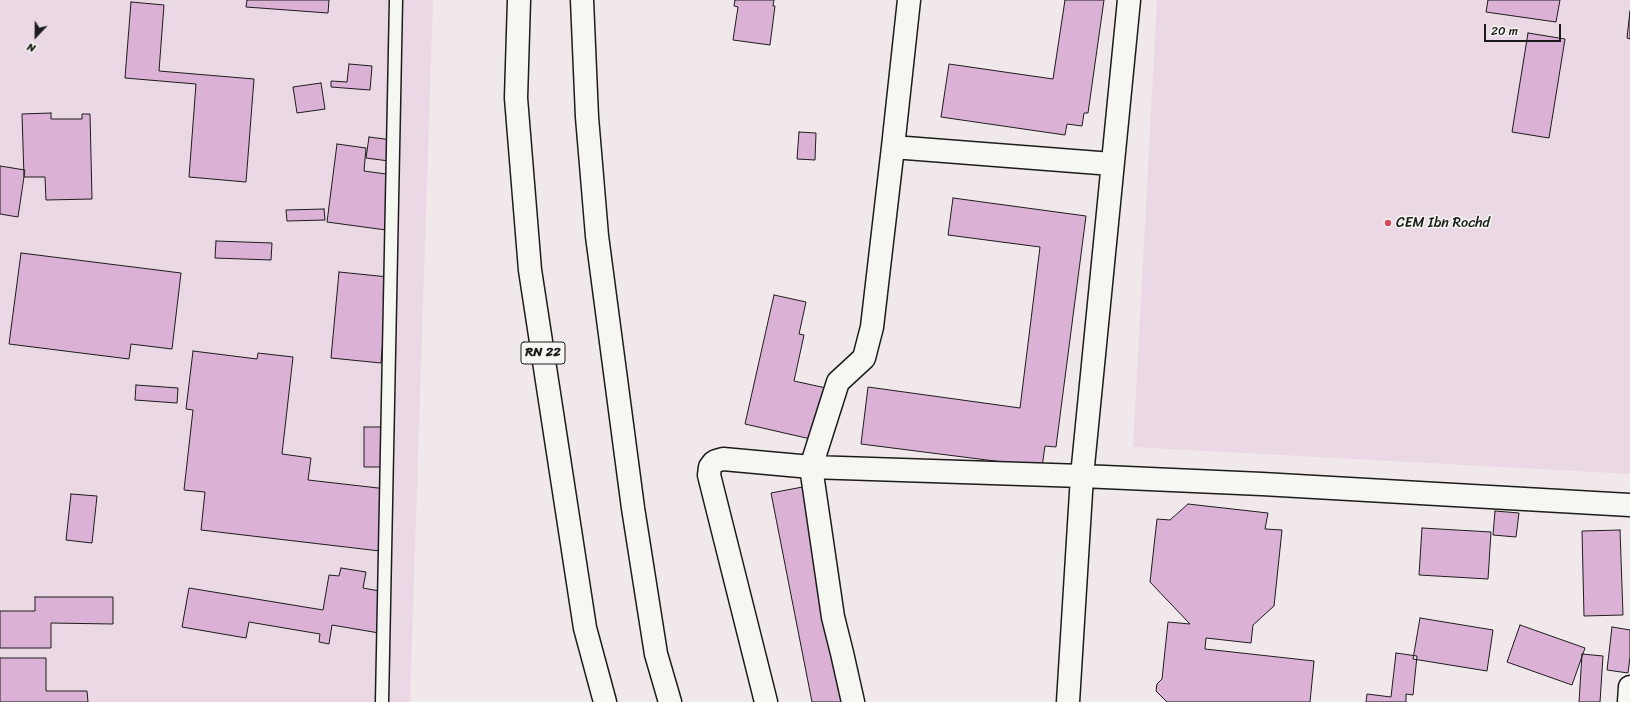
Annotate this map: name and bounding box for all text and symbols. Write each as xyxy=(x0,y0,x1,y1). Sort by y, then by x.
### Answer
north arrow xyxy=(16,16,56,56)
scale bar xyxy=(1486,16,1563,42)
text: 20 m xyxy=(1491,20,1518,42)
text: N xyxy=(24,37,38,58)
place label: CEM Ibn Rochd xyxy=(1396,215,1490,231)
marker: CEM Ibn Rochd xyxy=(1383,218,1393,228)
road number: RN 22 xyxy=(521,342,565,364)

